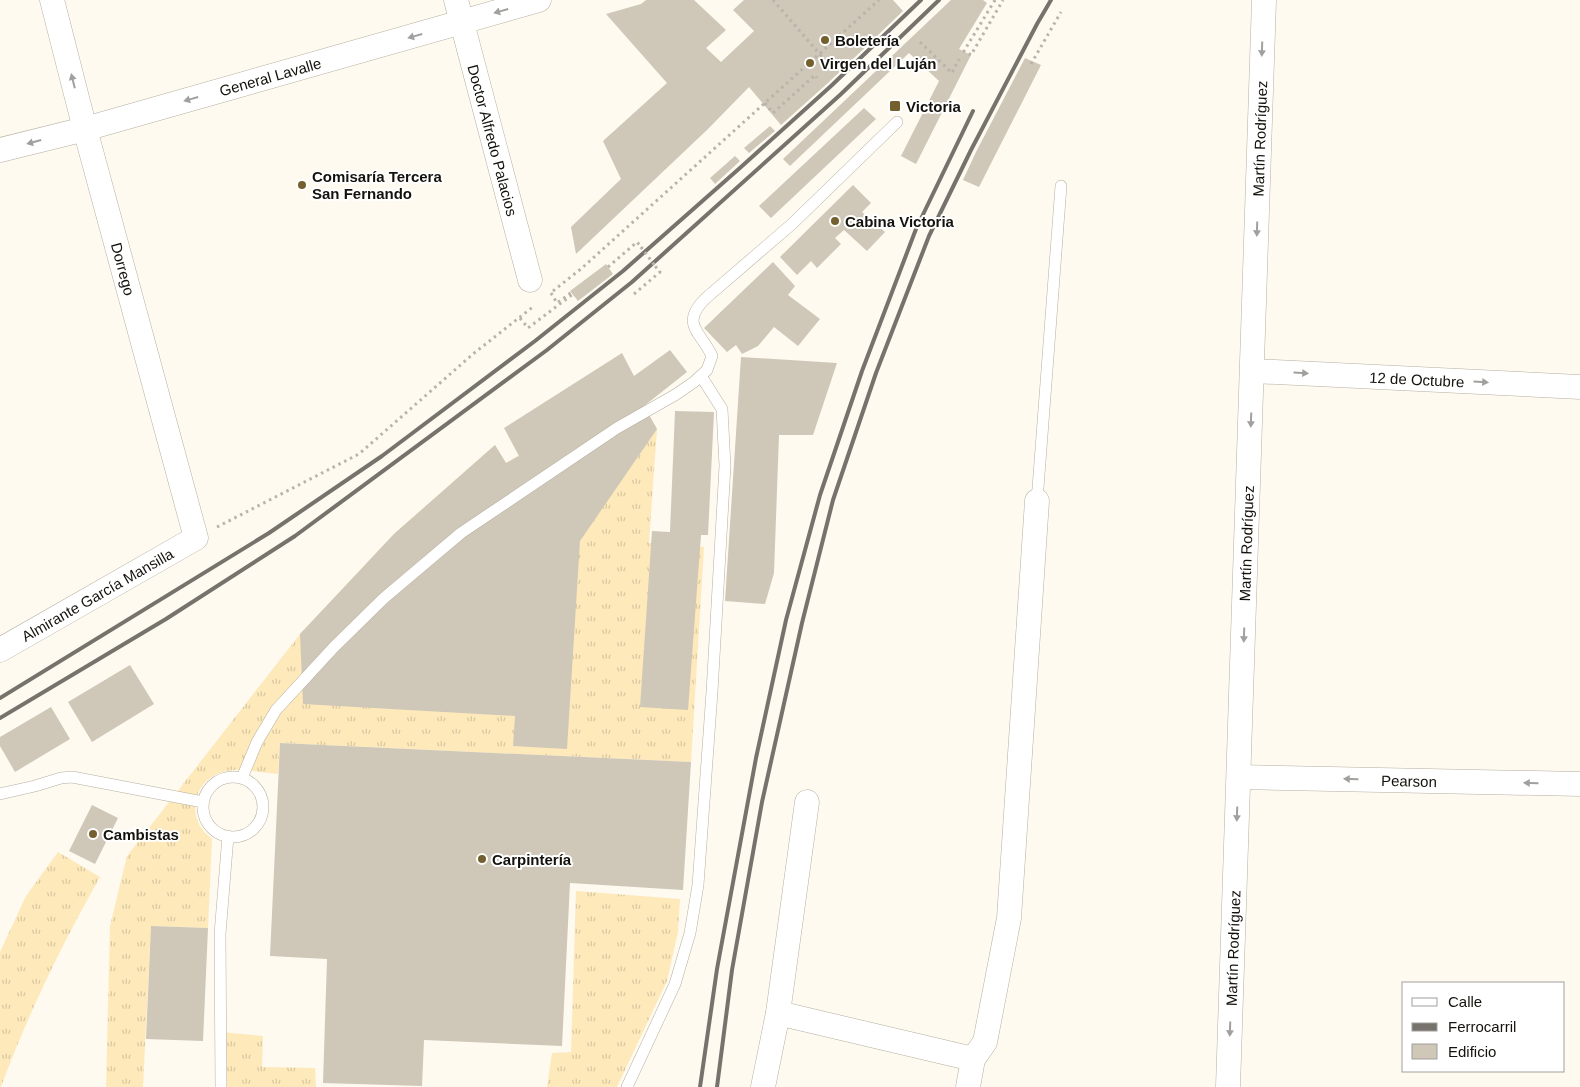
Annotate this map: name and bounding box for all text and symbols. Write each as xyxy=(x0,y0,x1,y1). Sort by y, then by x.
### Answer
one-way arrow xyxy=(493,8,508,16)
one-way arrow xyxy=(407,32,423,40)
place label: Boletería xyxy=(835,32,900,49)
marker: Boletería xyxy=(819,34,831,46)
one-way arrow xyxy=(1258,41,1266,57)
street label: General Lavalle xyxy=(217,54,323,99)
place label: Virgen del Luján xyxy=(820,55,936,72)
marker: Virgen del Luján xyxy=(804,57,816,69)
street label: Doctor Alfredo Palacios xyxy=(465,63,521,218)
one-way arrow xyxy=(69,74,77,89)
street label: Martín Rodríguez xyxy=(1249,80,1270,197)
one-way arrow xyxy=(184,95,199,103)
place label: Victoria xyxy=(906,98,961,115)
marker: Victoria xyxy=(888,99,902,113)
one-way arrow xyxy=(27,138,42,146)
place label: Comisaría Tercera San Fernando xyxy=(312,168,442,202)
marker: Comisaría Tercera San Fernando xyxy=(296,179,308,191)
place label: Cabina Victoria xyxy=(845,213,955,230)
marker: Cabina Victoria xyxy=(829,215,841,227)
one-way arrow xyxy=(1252,221,1260,237)
street label: Dorrego xyxy=(108,241,138,297)
street label: 12 de Octubre xyxy=(1369,368,1465,390)
one-way arrow xyxy=(1293,370,1309,378)
one-way arrow xyxy=(1473,379,1489,387)
one-way arrow xyxy=(1247,412,1255,428)
street label: Martín Rodríguez xyxy=(1236,485,1256,602)
street label: Almirante García Mansilla xyxy=(18,544,177,644)
one-way arrow xyxy=(1239,627,1247,643)
street label: Pearson xyxy=(1381,771,1437,790)
one-way arrow xyxy=(1343,775,1359,783)
one-way arrow xyxy=(1523,779,1539,787)
one-way arrow xyxy=(1233,807,1241,823)
place label: Cambistas xyxy=(103,826,179,843)
marker: Cambistas xyxy=(87,828,99,840)
place label: Carpintería xyxy=(492,851,572,868)
marker: Carpintería xyxy=(476,853,488,865)
street label: Martín Rodríguez xyxy=(1222,890,1243,1006)
legend xyxy=(1402,982,1565,1072)
text: Calle xyxy=(1448,993,1482,1010)
text: Ferrocarril xyxy=(1448,1018,1516,1035)
one-way arrow xyxy=(1226,1022,1234,1038)
text: Edificio xyxy=(1448,1043,1496,1060)

